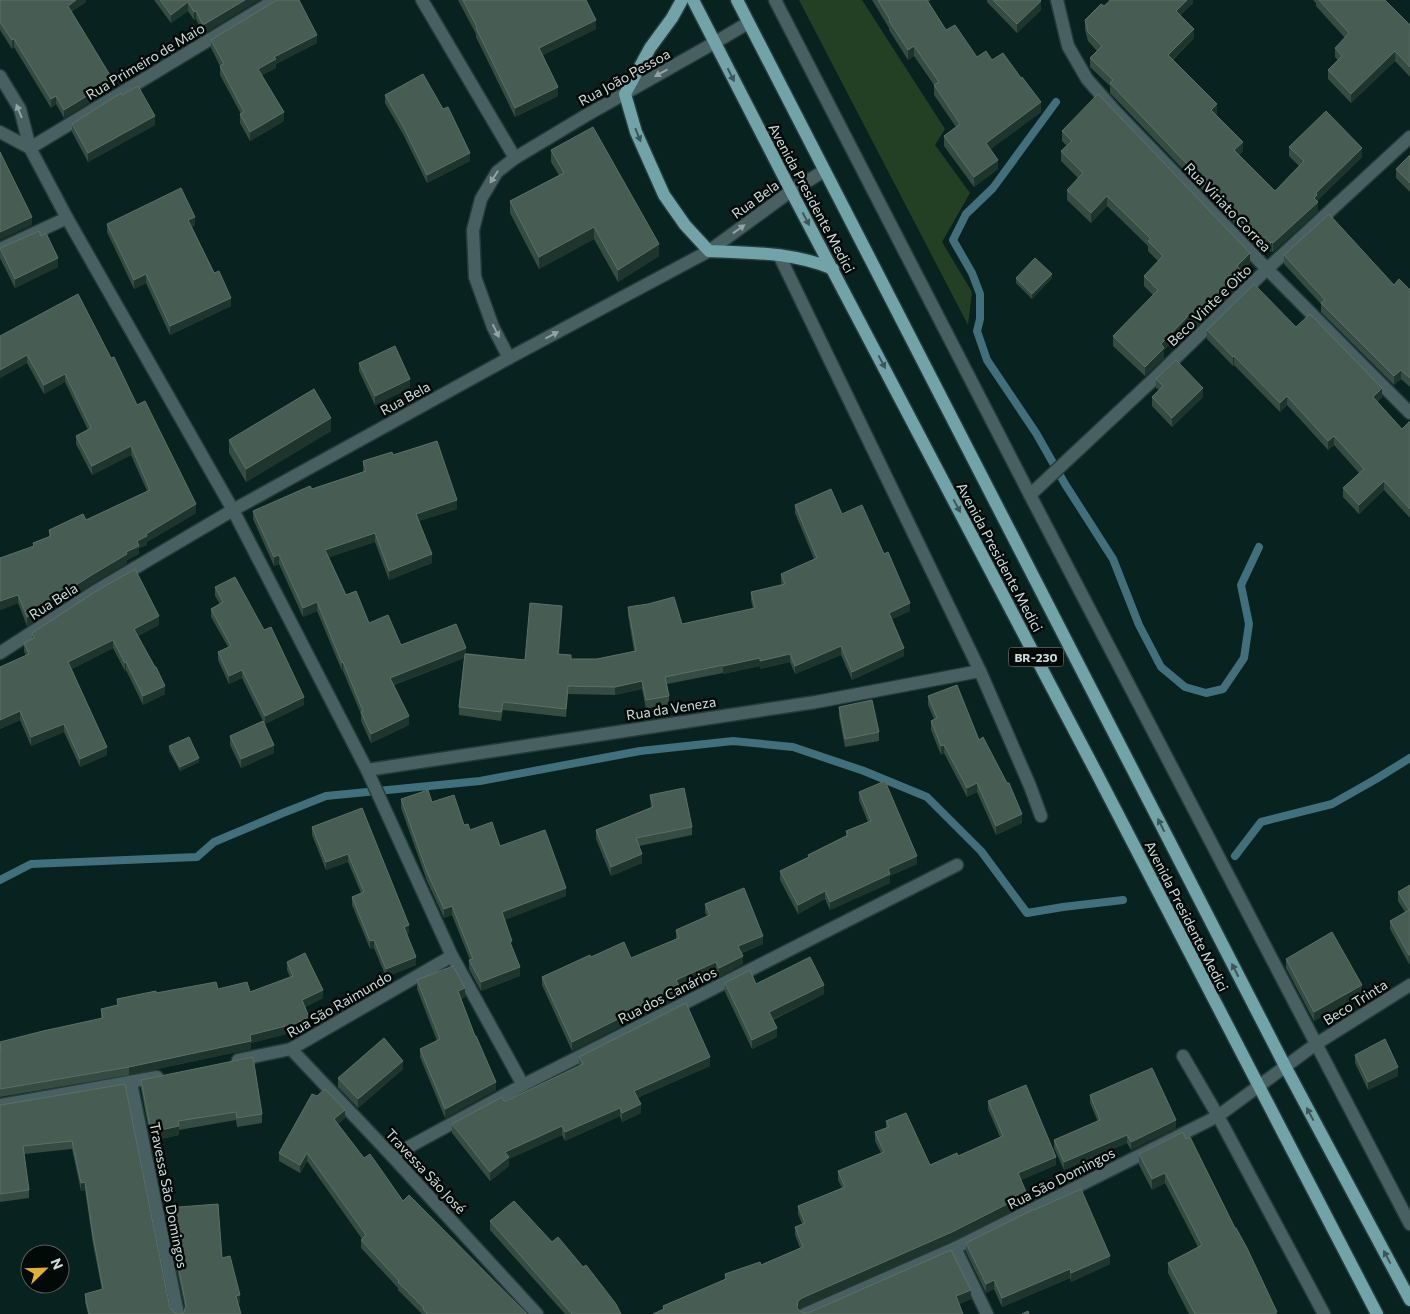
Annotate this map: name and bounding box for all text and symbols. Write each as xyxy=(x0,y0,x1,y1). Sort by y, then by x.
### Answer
street label: Rua Primeiro de Maio xyxy=(83,19,207,103)
street label: Rua João Pessoa xyxy=(575,45,673,109)
one-way arrow xyxy=(727,67,735,82)
one-way arrow xyxy=(654,69,667,78)
one-way arrow xyxy=(15,103,23,118)
street label: Avenida Presidente Medici xyxy=(765,120,859,276)
one-way arrow xyxy=(634,128,642,143)
street label: Rua Viriato Correa xyxy=(1181,159,1275,255)
one-way arrow xyxy=(489,171,499,184)
street label: Rua Bela xyxy=(728,176,782,222)
one-way arrow xyxy=(802,211,810,226)
one-way arrow xyxy=(732,224,746,234)
street label: Beco Vinte e Oito xyxy=(1163,261,1255,349)
one-way arrow xyxy=(492,324,500,338)
one-way arrow xyxy=(545,331,560,339)
one-way arrow xyxy=(878,355,886,370)
street label: Rua Bela xyxy=(377,377,433,419)
street label: Avenida Presidente Medici xyxy=(953,479,1047,635)
one-way arrow xyxy=(953,499,961,514)
street label: Rua Bela xyxy=(26,579,80,623)
road number: BR-230 xyxy=(1008,648,1064,666)
street label: Rua da Veneza xyxy=(625,692,717,724)
one-way arrow xyxy=(1157,818,1165,832)
street label: Avenida Presidente Medici xyxy=(1142,838,1232,994)
one-way arrow xyxy=(1231,962,1239,977)
street label: Rua dos Canários xyxy=(615,963,719,1027)
street label: Rua São Raimundo xyxy=(283,967,395,1041)
street label: Beco Trinta xyxy=(1320,976,1390,1028)
one-way arrow xyxy=(1306,1106,1314,1121)
street label: Travessa São Domingos xyxy=(146,1120,192,1270)
street label: Travessa São José xyxy=(382,1125,470,1217)
street label: Rua São Domingos xyxy=(1004,1144,1118,1212)
north arrow xyxy=(20,1244,70,1294)
one-way arrow xyxy=(1383,1250,1391,1264)
text: N xyxy=(48,1256,67,1272)

